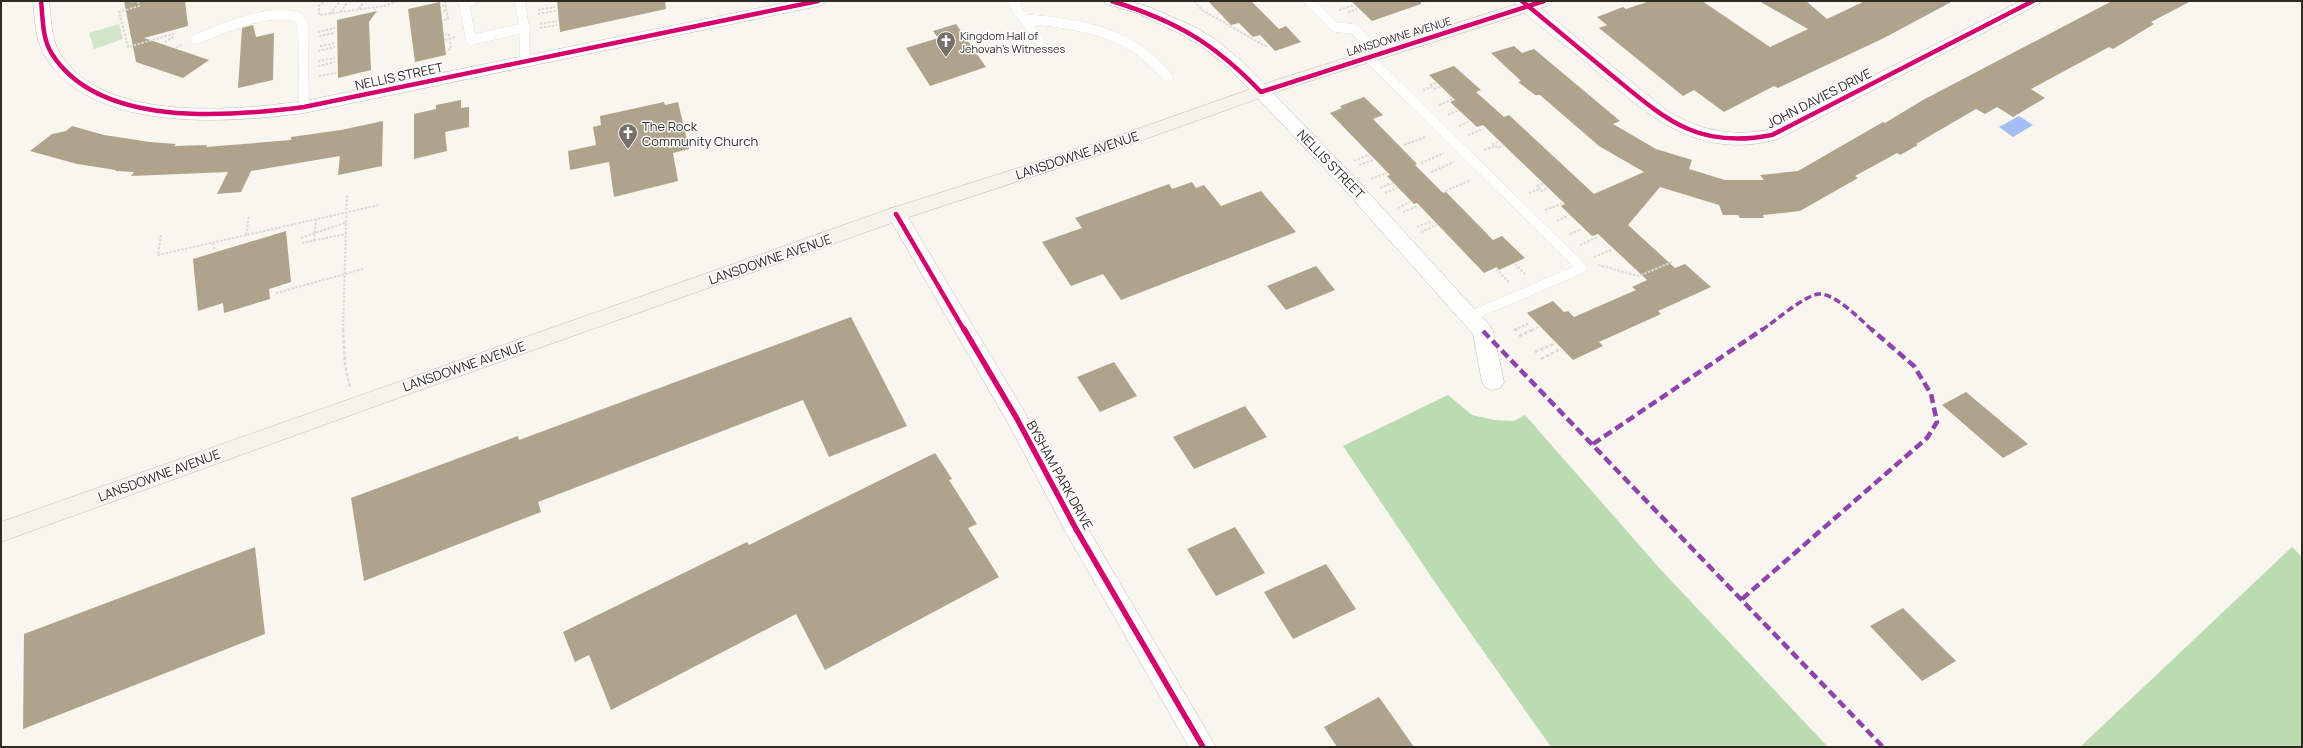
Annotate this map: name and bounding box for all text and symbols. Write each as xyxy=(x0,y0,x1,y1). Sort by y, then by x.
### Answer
street label: LANSDOWNE AVENUE xyxy=(1345,13,1453,59)
place label: Kingdom Hall of Jehovah's Witnesses xyxy=(960,28,1066,56)
church icon: Kingdom Hall of Jehovah's Witnesses xyxy=(935,30,957,58)
street label: NELLIS STREET xyxy=(353,58,445,94)
street label: JOHN DAVIES DRIVE xyxy=(1764,64,1874,132)
place label: The Rock Community Church xyxy=(642,117,758,150)
church icon: The Rock Community Church xyxy=(617,122,639,150)
street label: NELLIS STREET xyxy=(1293,125,1369,203)
street label: LANSDOWNE AVENUE xyxy=(1013,127,1141,183)
street label: LANSDOWNE AVENUE xyxy=(706,230,834,288)
street label: LANSDOWNE AVENUE xyxy=(400,337,528,395)
street label: BYSHAM PARK DRIVE xyxy=(1023,417,1097,533)
street label: LANSDOWNE AVENUE xyxy=(95,445,223,505)

